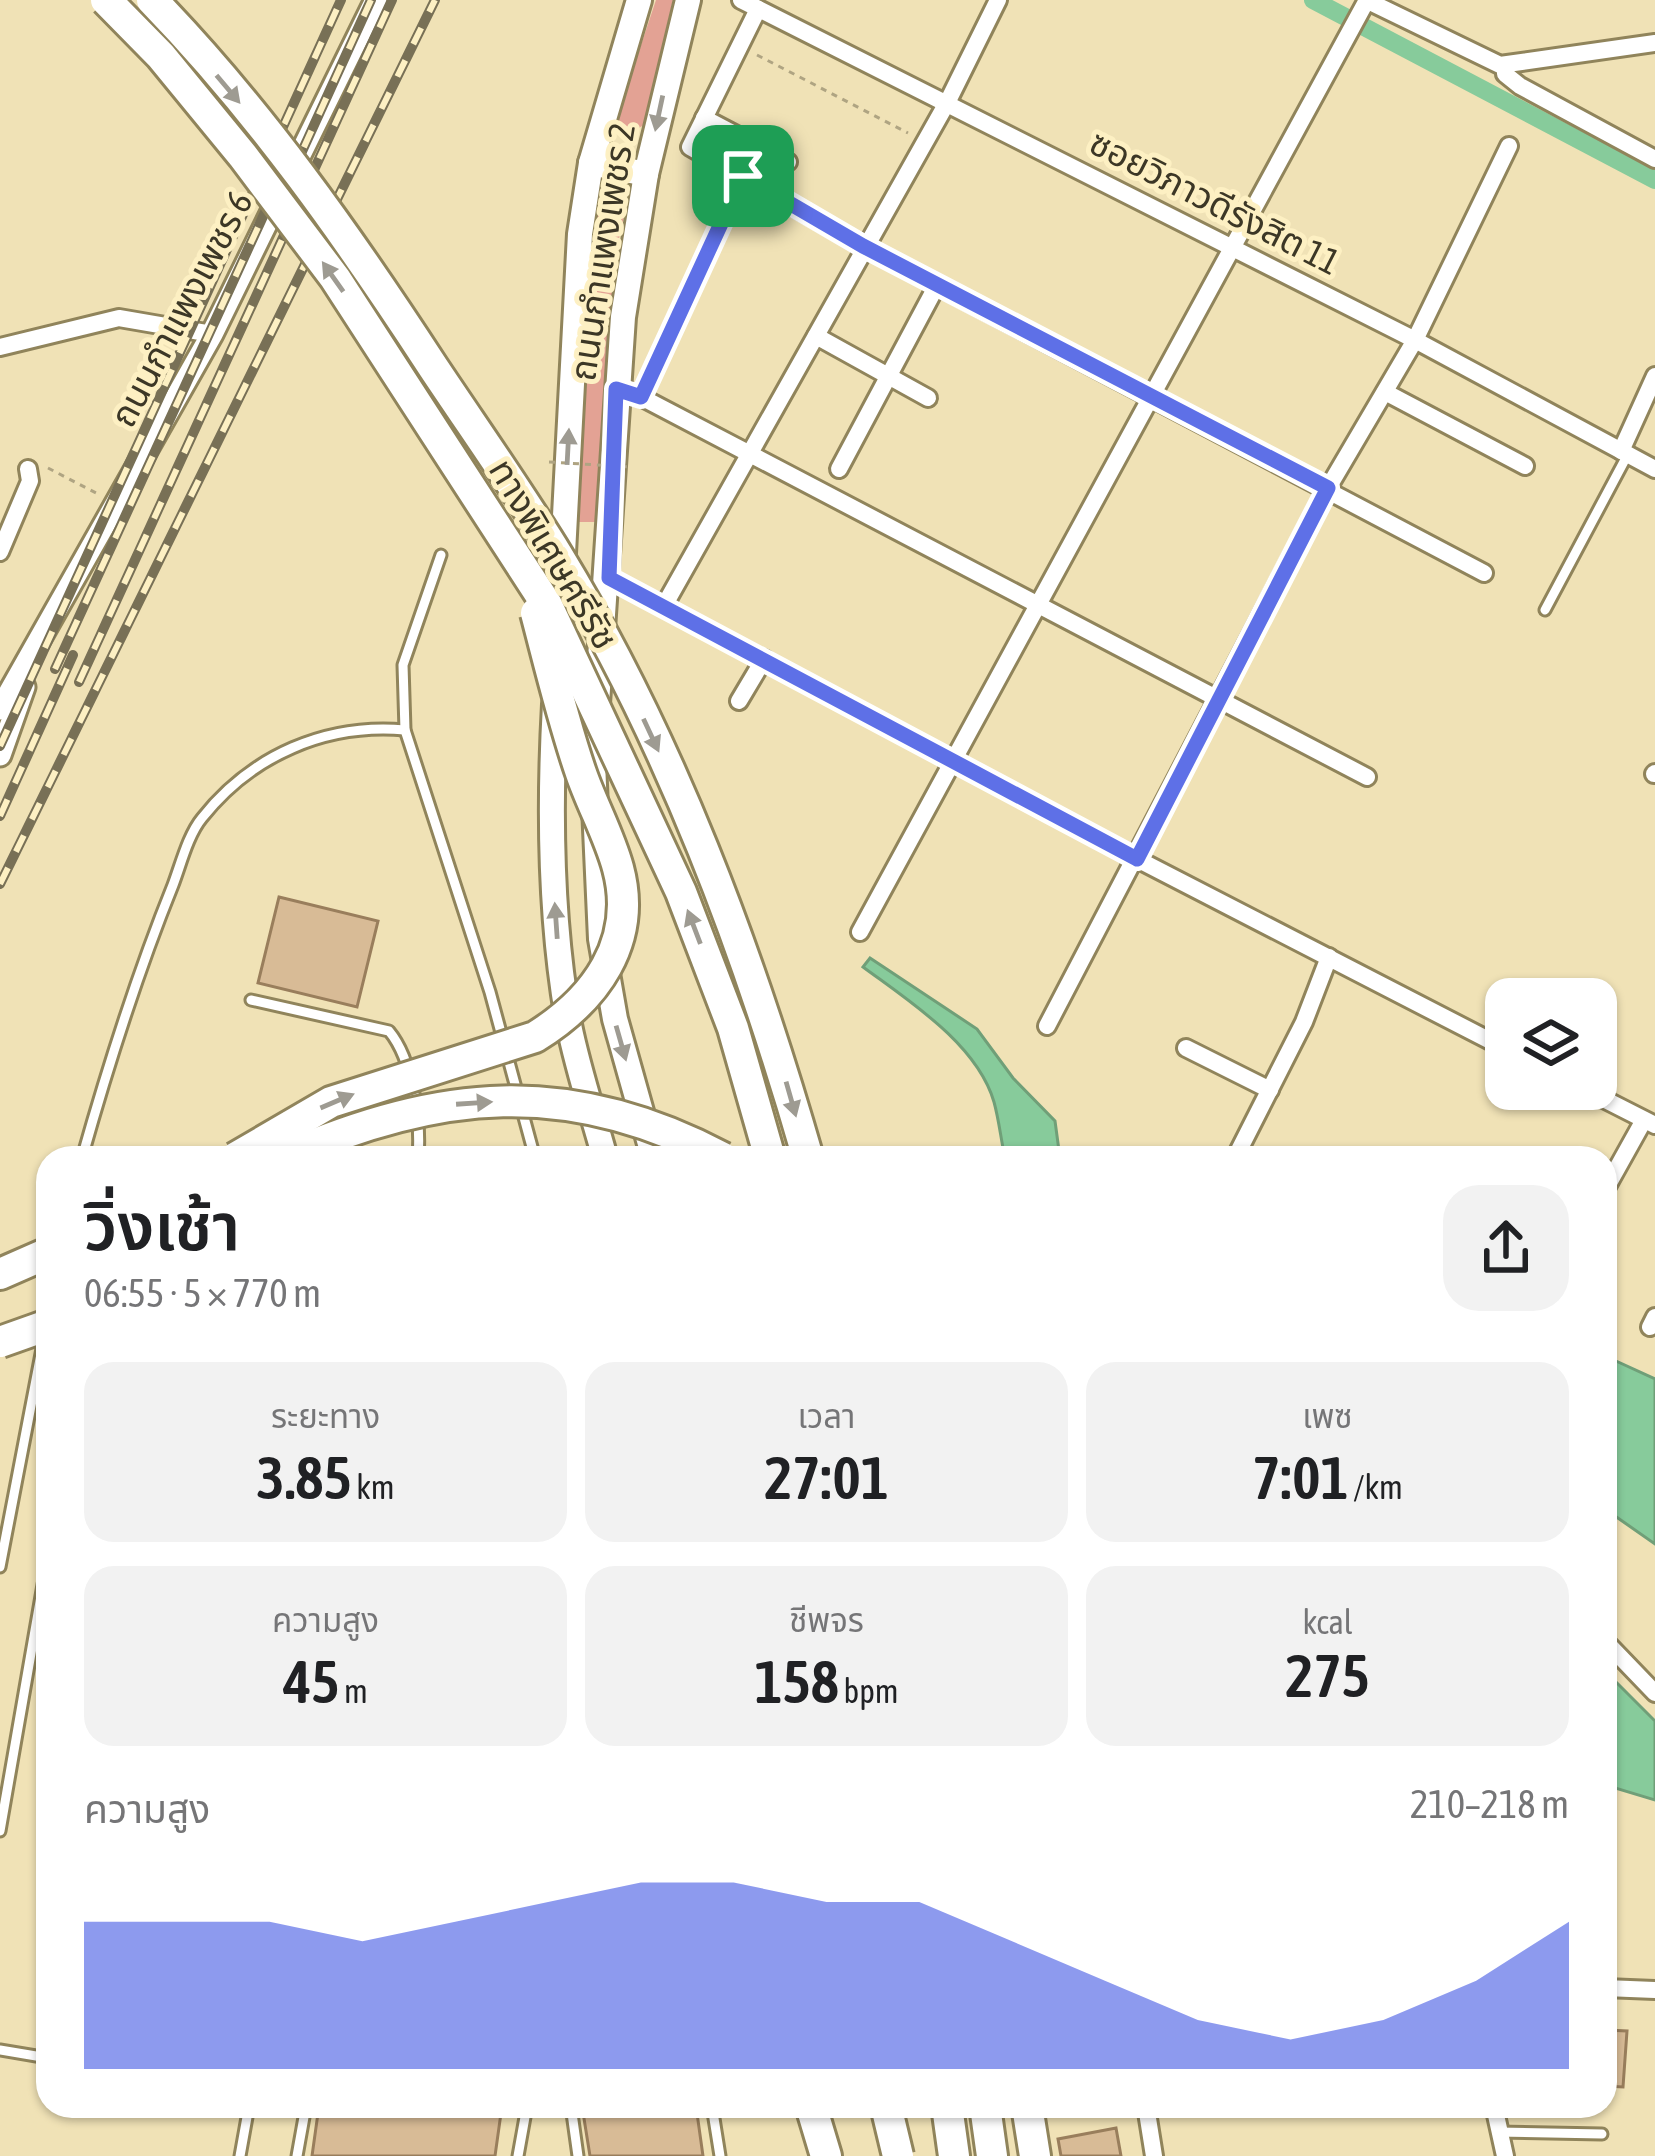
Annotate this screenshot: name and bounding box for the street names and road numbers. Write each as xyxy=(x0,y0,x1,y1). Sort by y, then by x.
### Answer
street label: ถนนกำแพงเพชร 2 xyxy=(561,120,643,384)
street label: ซอยวิภาวดีรังสิต 11 xyxy=(1083,121,1347,283)
street label: ถนนกำแพงเพชร 6 xyxy=(101,184,261,434)
street label: ทางพิเศษศรีรัช xyxy=(481,451,627,657)

